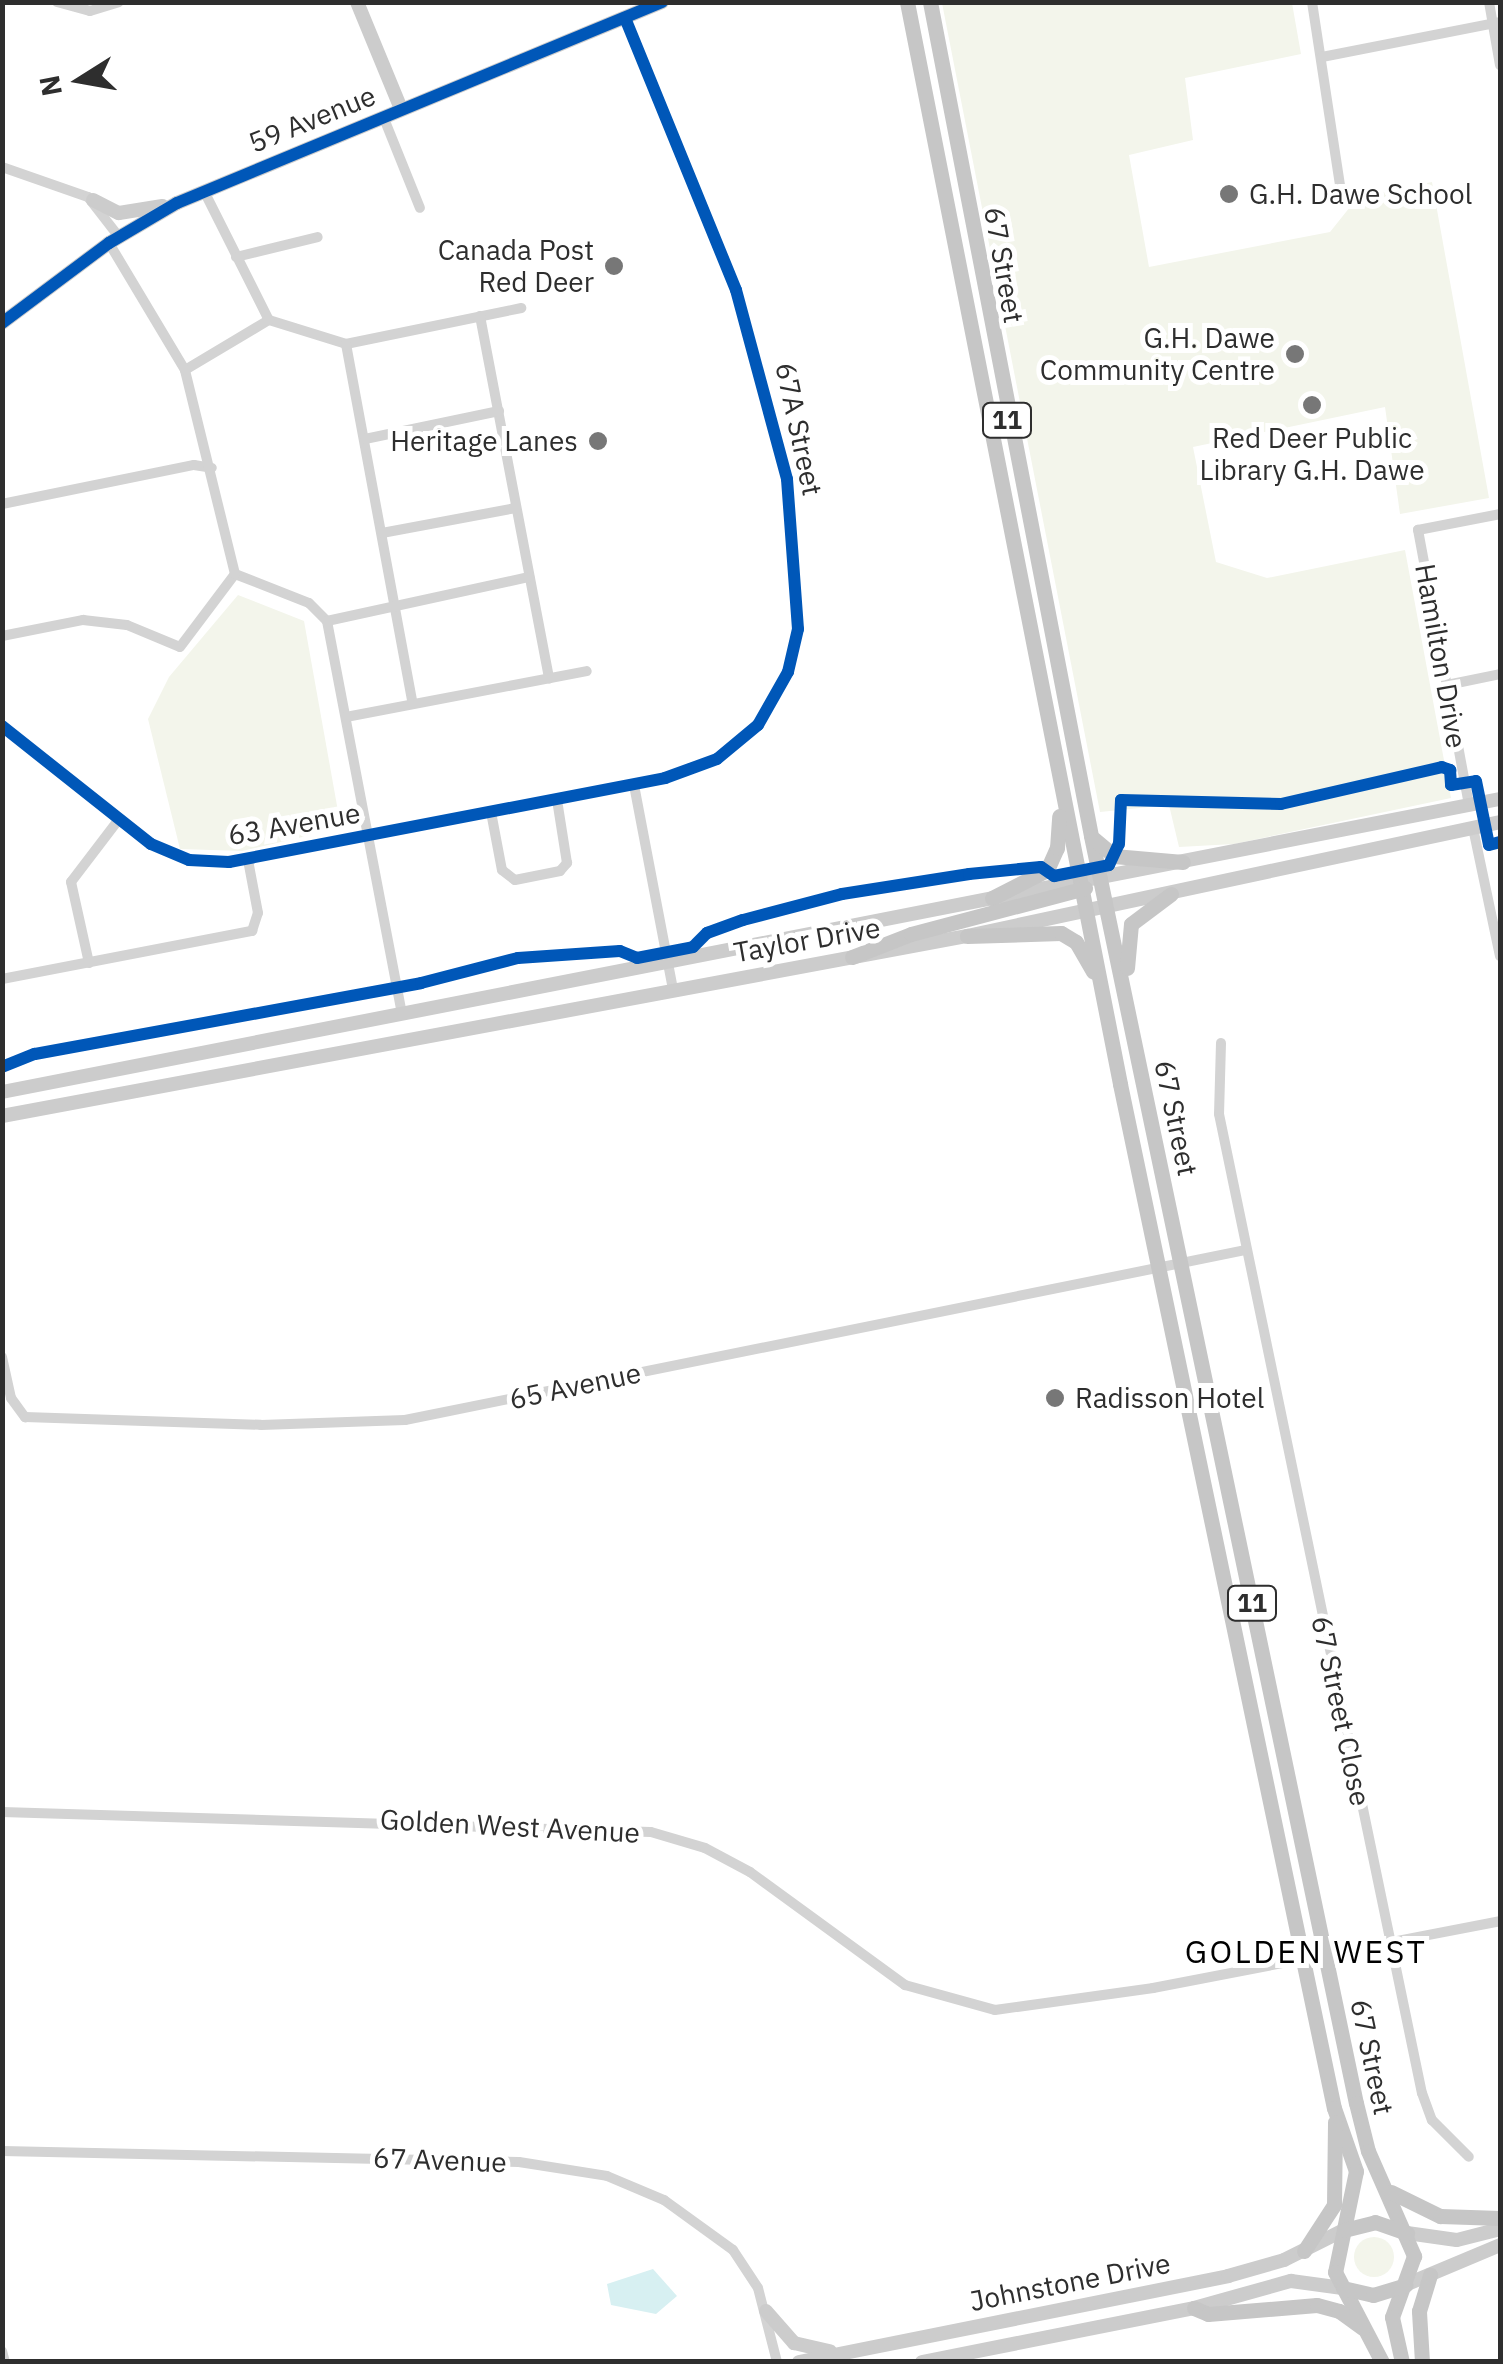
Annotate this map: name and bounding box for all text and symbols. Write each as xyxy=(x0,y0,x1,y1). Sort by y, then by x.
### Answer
north arrow xyxy=(30,30,130,130)
text: N xyxy=(30,72,70,99)
street label: 59 Avenue xyxy=(244,78,380,160)
place label: G.H. Dawe School xyxy=(1249,177,1472,211)
marker: G.H. Dawe School xyxy=(1218,183,1240,205)
street label: 67 Street xyxy=(977,204,1031,326)
place label: Canada Post Red Deer xyxy=(438,233,594,299)
marker: Canada Post Red Deer xyxy=(603,255,625,277)
place label: G.H. Dawe Community Centre xyxy=(1040,321,1275,387)
marker: G.H. Dawe Community Centre xyxy=(1284,343,1306,365)
street label: 67A Street xyxy=(769,360,829,498)
marker: Red Deer Public Library G.H. Dawe xyxy=(1301,394,1323,416)
road number: 11 xyxy=(982,400,1032,440)
place label: Red Deer Public Library G.H. Dawe xyxy=(1199,421,1425,487)
place label: Heritage Lanes xyxy=(390,424,578,458)
marker: Heritage Lanes xyxy=(587,430,609,452)
street label: Hamilton Drive xyxy=(1408,561,1474,751)
street label: 63 Avenue xyxy=(225,796,363,852)
street label: Taylor Drive xyxy=(731,911,883,969)
street label: 67 Street xyxy=(1147,1057,1205,1179)
street label: 65 Avenue xyxy=(506,1356,644,1416)
place label: Radisson Hotel xyxy=(1075,1381,1264,1415)
marker: Radisson Hotel xyxy=(1044,1387,1066,1409)
road number: 11 xyxy=(1227,1583,1277,1623)
street label: 67 Street Close xyxy=(1304,1613,1378,1809)
street label: Golden West Avenue xyxy=(379,1802,641,1850)
district label: GOLDEN WEST xyxy=(1185,1932,1427,1970)
street label: 67 Street xyxy=(1343,1996,1401,2118)
street label: 67 Avenue xyxy=(373,2141,507,2179)
street label: Johnstone Drive xyxy=(967,2246,1173,2318)

